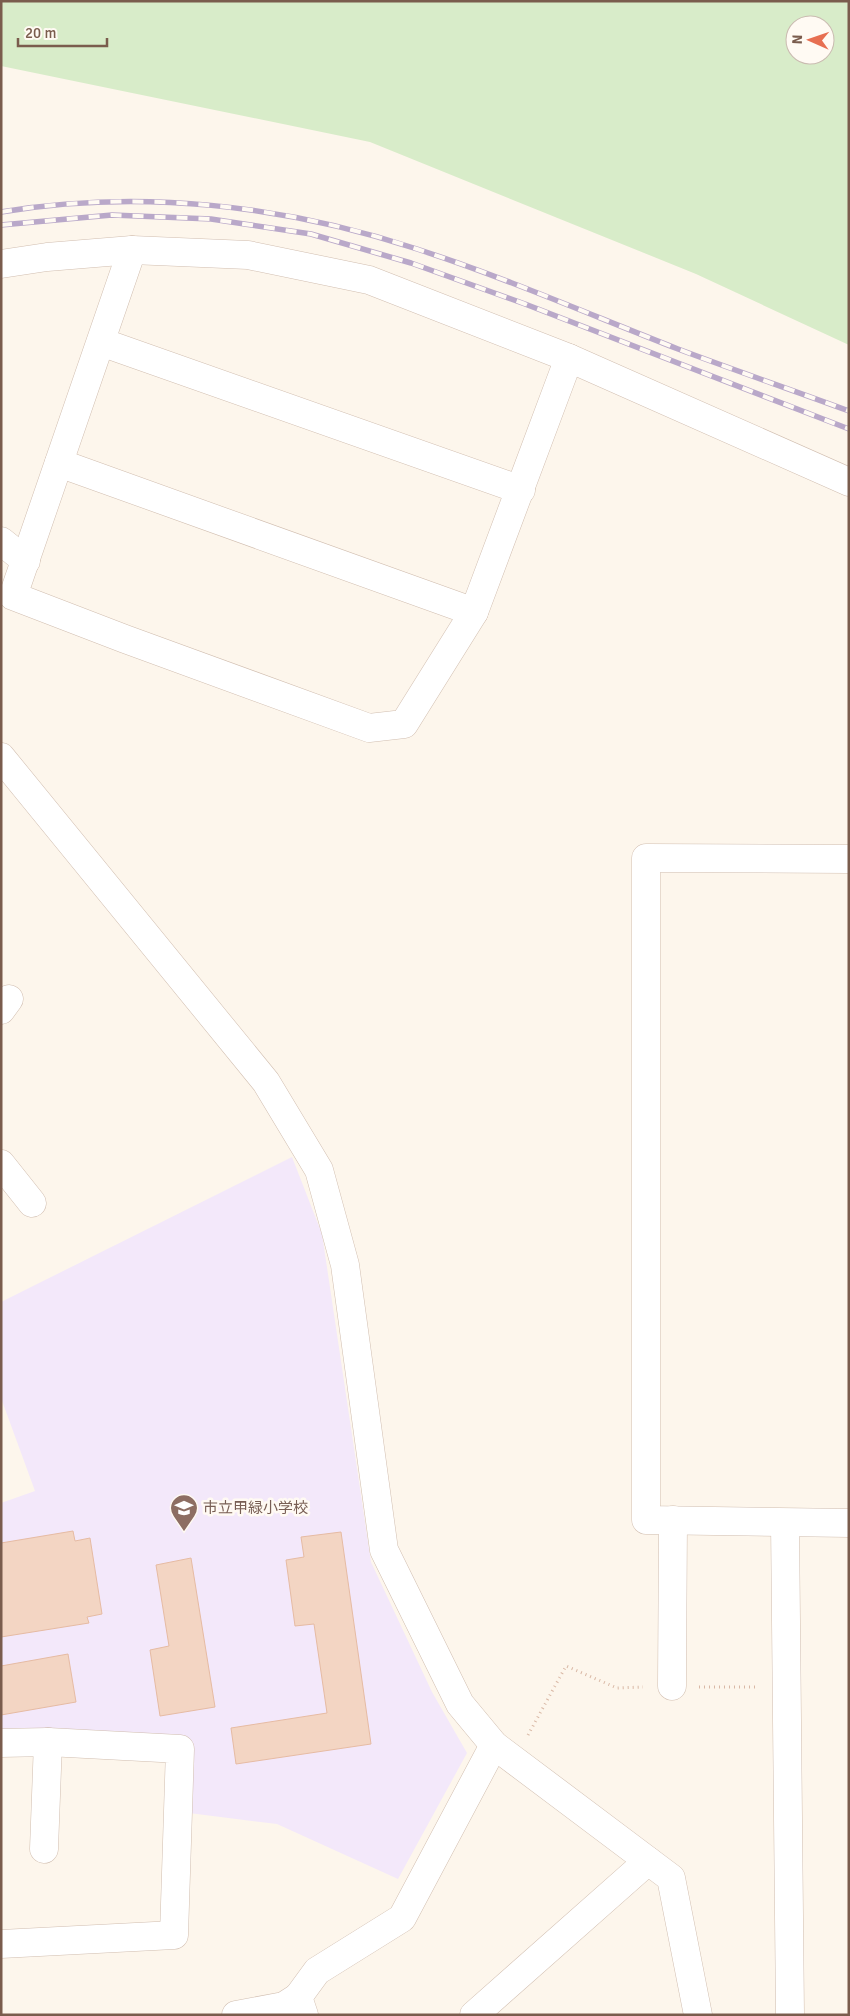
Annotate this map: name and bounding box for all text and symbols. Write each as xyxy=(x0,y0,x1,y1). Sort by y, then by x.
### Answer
scale bar xyxy=(18,15,106,47)
north arrow xyxy=(785,15,835,65)
text: 20 m xyxy=(25,24,56,42)
text: N xyxy=(789,34,806,45)
school or university icon: 市立甲緑小学校 xyxy=(169,1493,199,1532)
place label: 市立甲緑小学校 xyxy=(203,1499,308,1517)

